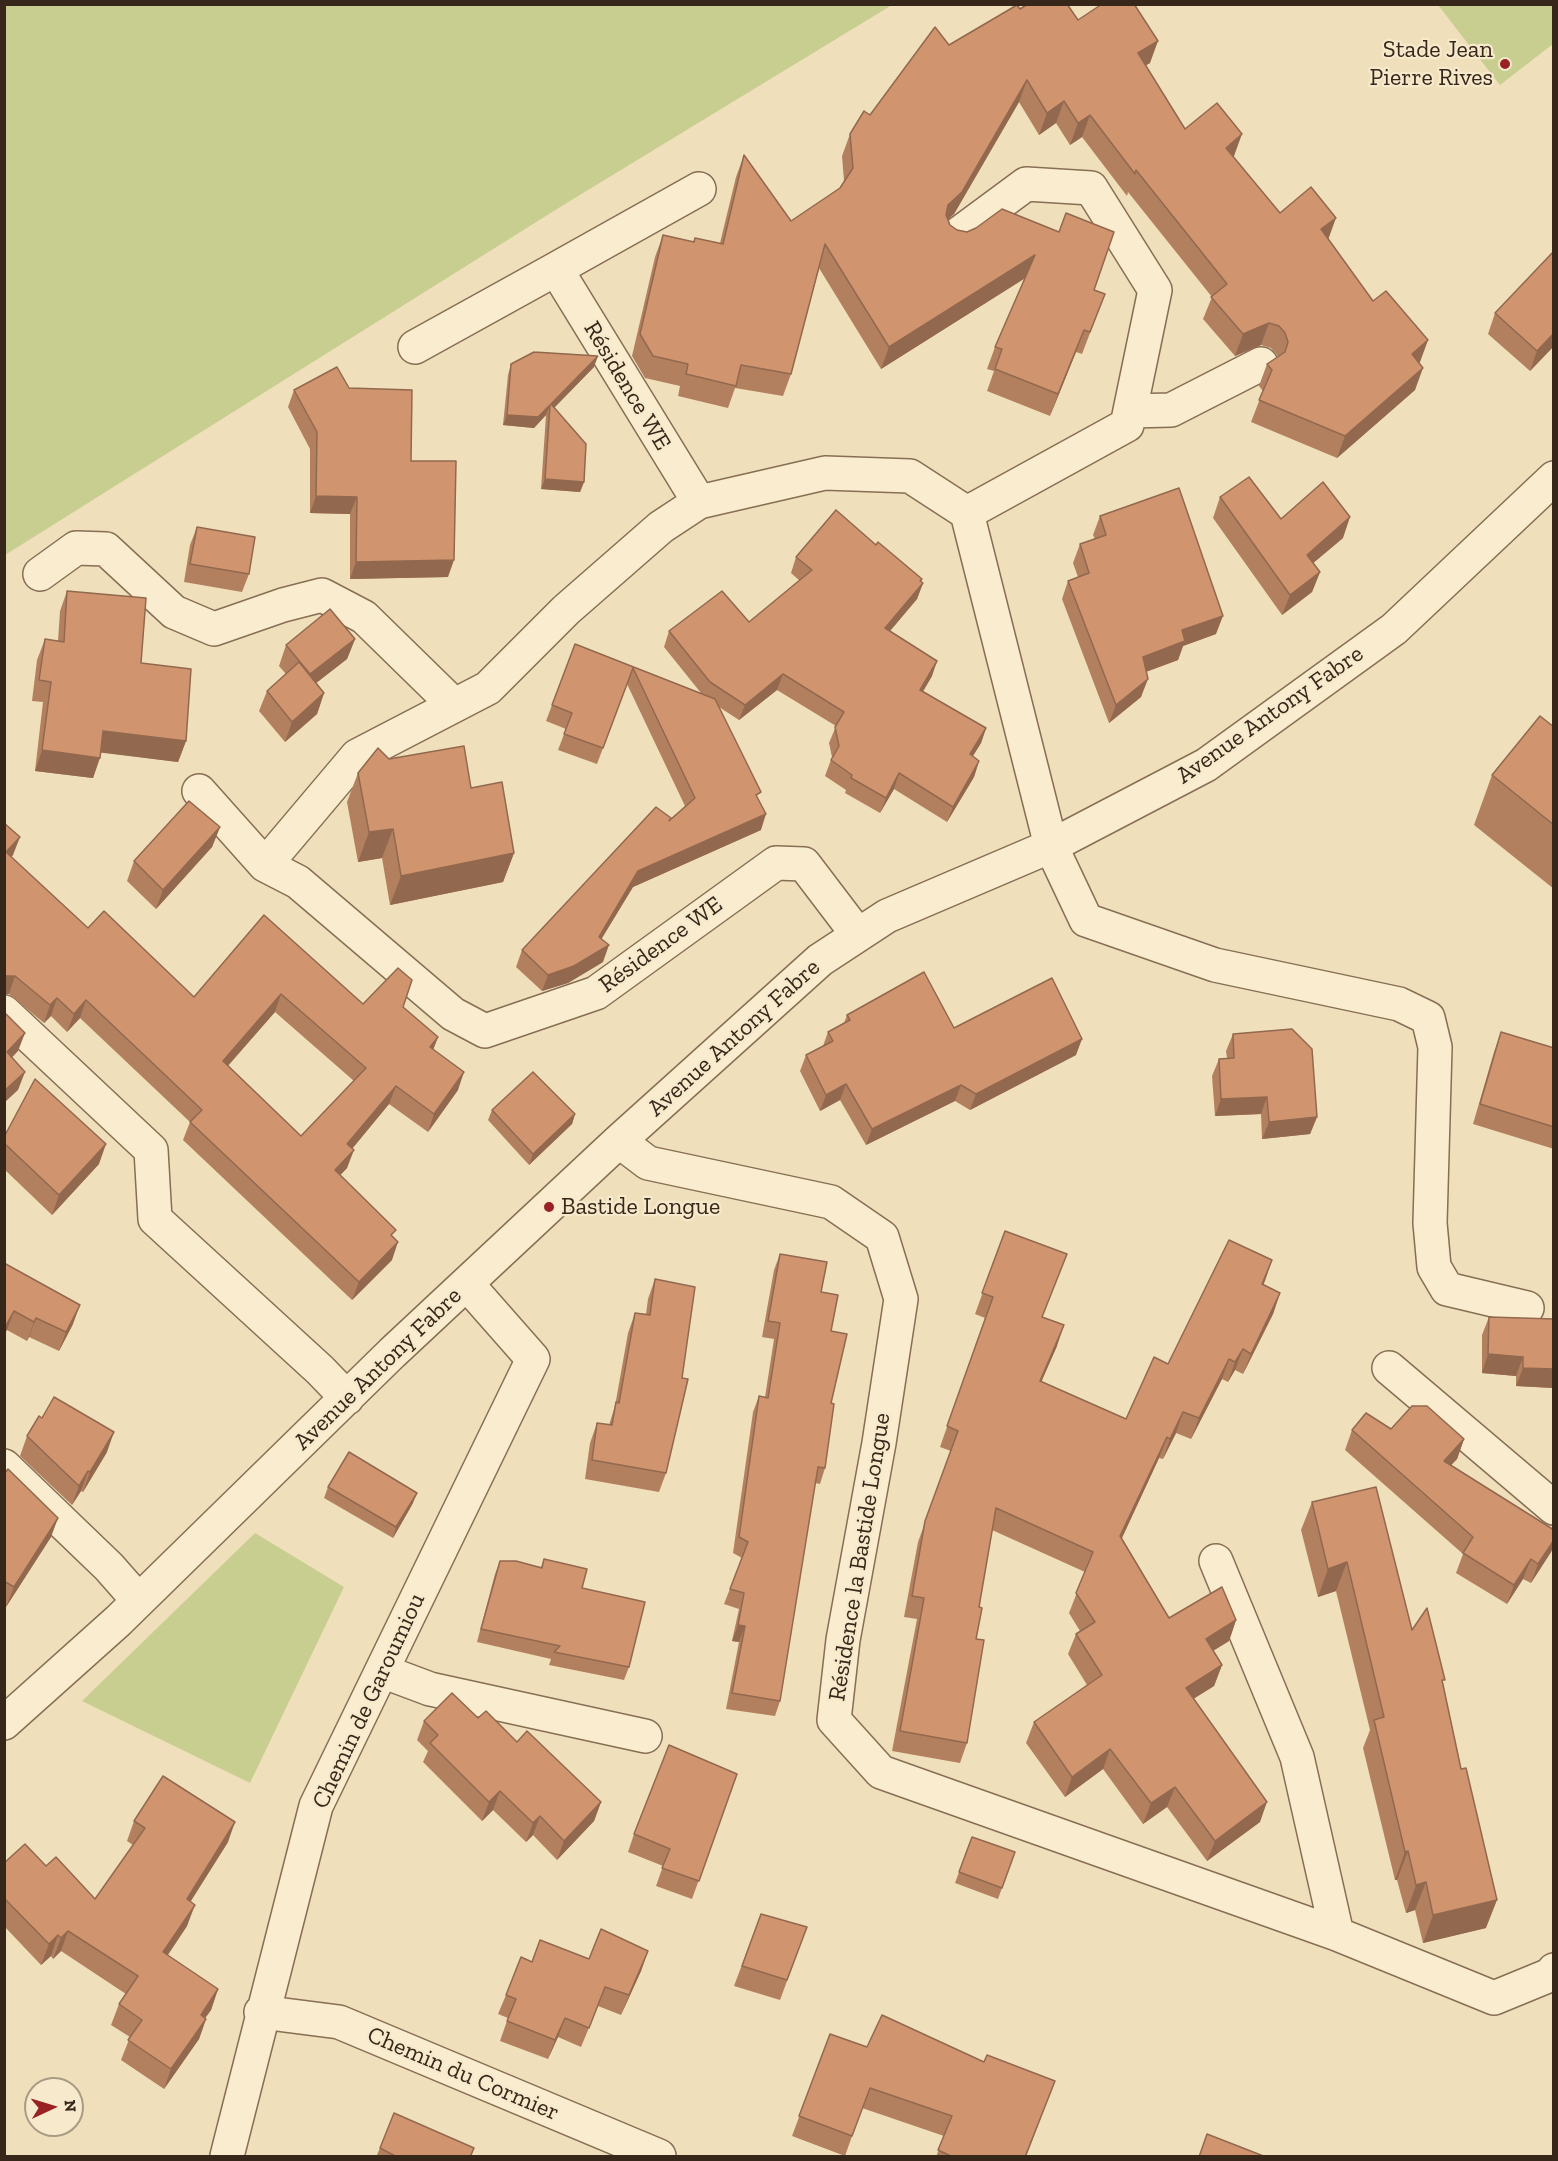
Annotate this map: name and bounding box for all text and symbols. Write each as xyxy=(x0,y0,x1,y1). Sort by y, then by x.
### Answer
place label: Stade Jean Pierre Rives xyxy=(1370,36,1493,92)
marker: Stade Jean Pierre Rives xyxy=(1498,57,1512,71)
street label: Résidence WE xyxy=(577,316,677,456)
street label: Avenue Antony Fabre xyxy=(1171,640,1369,790)
street label: Résidence WE xyxy=(594,891,728,999)
street label: Avenue Antony Fabre xyxy=(642,953,826,1123)
place label: Bastide Longue xyxy=(561,1193,720,1221)
marker: Bastide Longue xyxy=(542,1200,556,1214)
street label: Avenue Antony Fabre xyxy=(288,1282,468,1456)
street label: Résidence la Bastide Longue xyxy=(823,1411,897,1703)
street label: Chemin de Garoumiou xyxy=(307,1589,431,1813)
street label: Chemin du Cormier xyxy=(363,2021,563,2127)
north arrow xyxy=(24,2077,84,2137)
text: N xyxy=(61,2099,80,2113)

